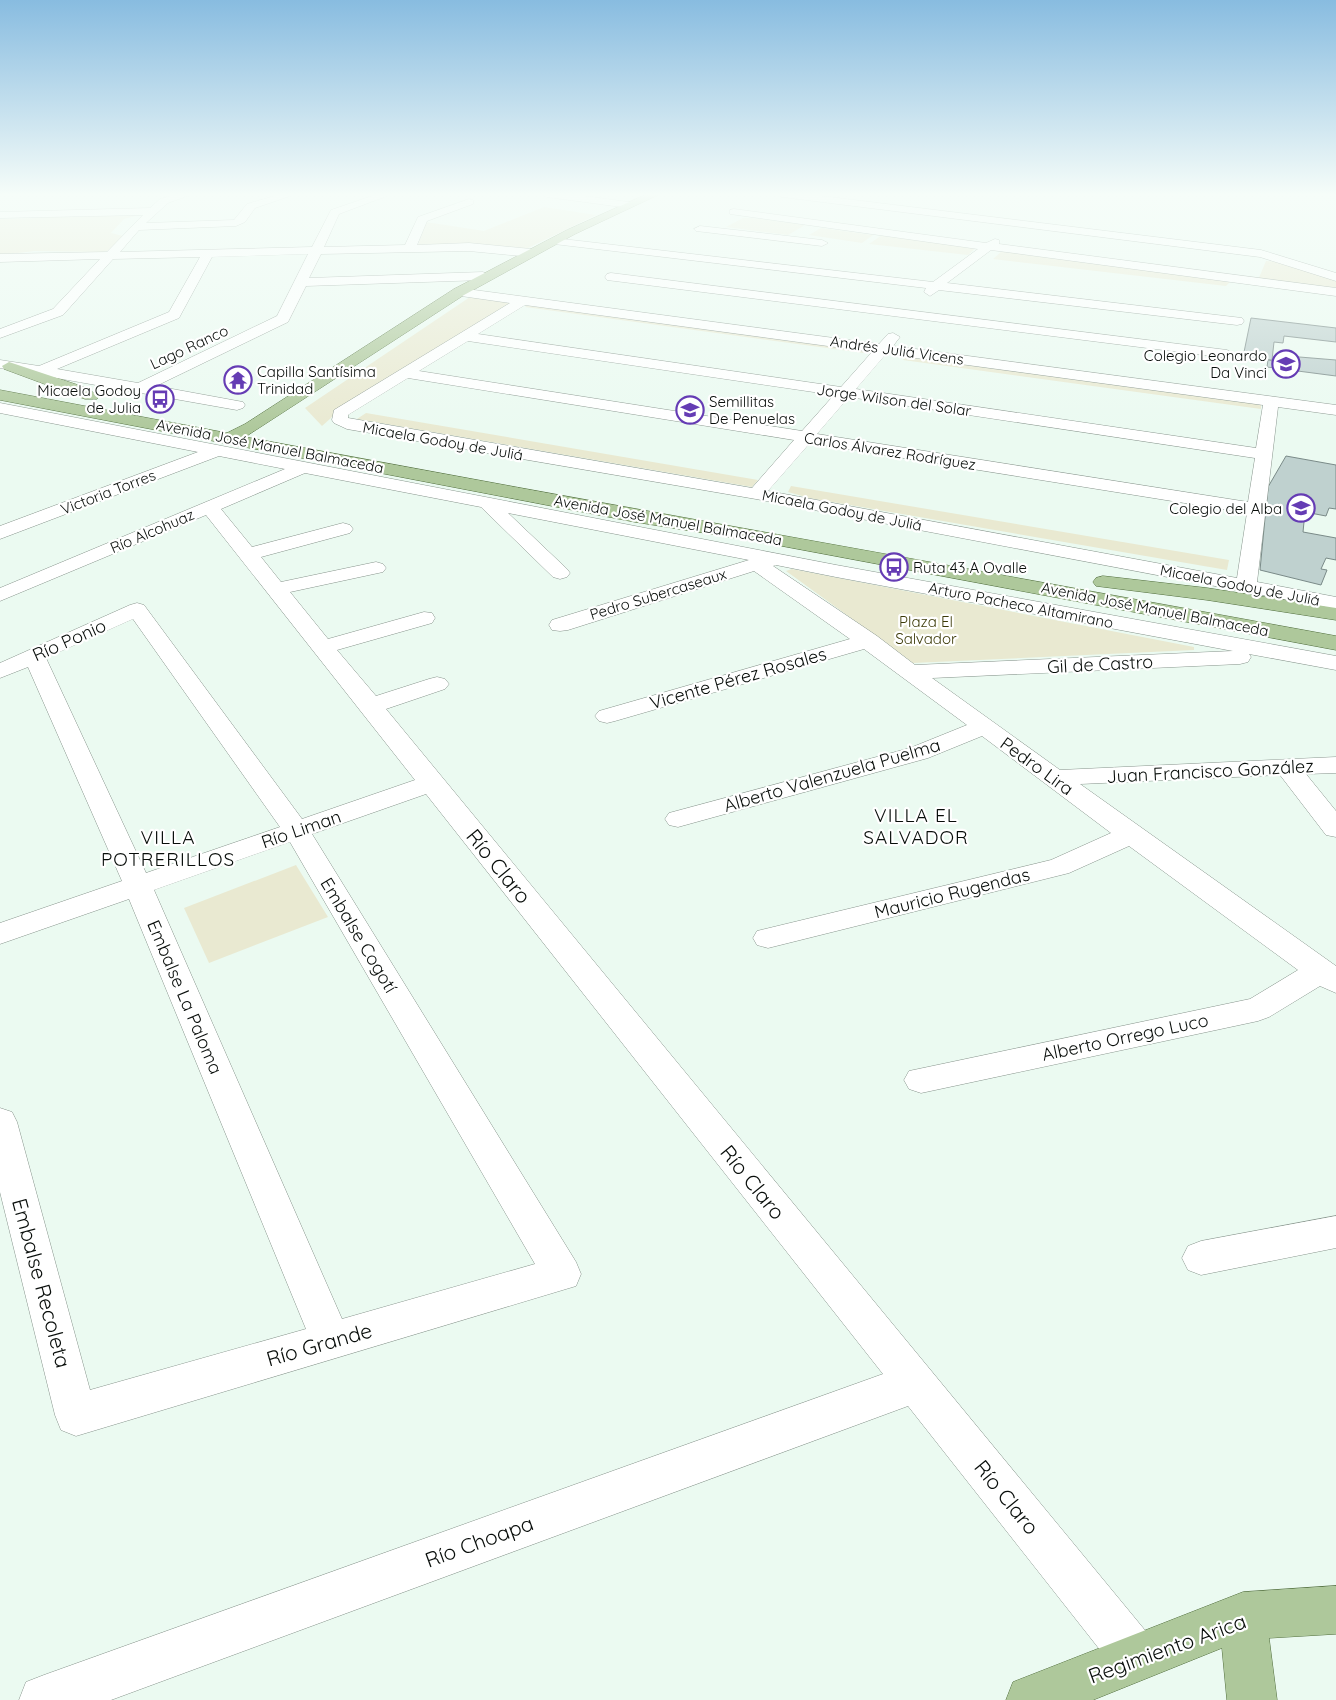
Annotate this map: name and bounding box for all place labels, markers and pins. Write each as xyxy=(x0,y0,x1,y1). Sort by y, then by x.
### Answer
place label: Colegio Leonardo Da Vinci xyxy=(1144,346,1267,382)
school or university icon: Colegio Leonardo Da Vinci xyxy=(1271,349,1301,379)
place label: Capilla Santísima Trinidad xyxy=(257,362,376,398)
temple icon: Capilla Santísima Trinidad xyxy=(223,365,253,395)
place label: Micaela Godoy de Julia xyxy=(37,381,141,417)
bus stop icon: Micaela Godoy de Julia xyxy=(145,384,175,414)
place label: Semillitas De Penuelas xyxy=(709,392,795,428)
school or university icon: Semillitas De Penuelas xyxy=(675,395,705,425)
school or university icon: Colegio del Alba xyxy=(1286,493,1316,523)
place label: Colegio del Alba xyxy=(1169,499,1282,518)
bus stop icon: Ruta 43 A Ovalle xyxy=(879,552,909,582)
place label: Ruta 43 A Ovalle xyxy=(913,558,1027,577)

